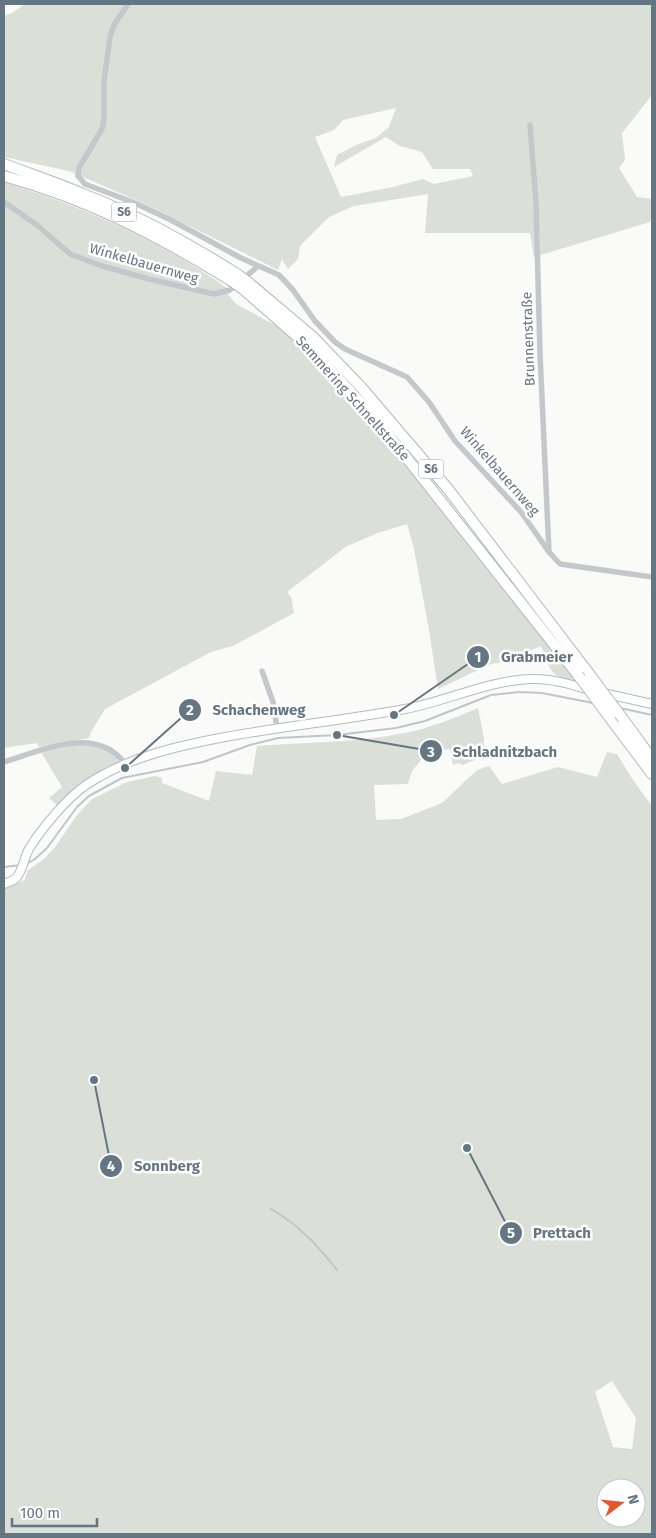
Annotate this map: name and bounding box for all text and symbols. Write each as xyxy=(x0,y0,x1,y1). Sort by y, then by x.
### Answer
road number: S6 xyxy=(112,202,136,222)
street label: Winkelbauernweg xyxy=(87,240,201,287)
street label: Brunnenstraße xyxy=(518,292,539,386)
street label: Semmering Schnellstraße xyxy=(292,332,413,464)
street label: Winkelbauernweg xyxy=(456,423,543,520)
road number: S6 xyxy=(418,459,444,478)
callout: Grabmeier xyxy=(466,642,583,672)
text: 1 xyxy=(475,648,481,666)
text: Grabmeier xyxy=(501,648,574,666)
callout: Schachenweg xyxy=(177,695,316,725)
text: 2 xyxy=(186,701,194,719)
text: Schachenweg xyxy=(212,701,306,719)
callout: Schladnitzbach xyxy=(418,736,568,766)
text: 3 xyxy=(426,743,435,761)
text: Schladnitzbach xyxy=(453,743,557,761)
callout: Sonnberg xyxy=(99,1151,210,1181)
text: 4 xyxy=(107,1157,116,1175)
text: Sonnberg xyxy=(134,1157,201,1175)
callout: Prettach xyxy=(498,1218,601,1248)
text: 5 xyxy=(507,1224,515,1242)
text: Prettach xyxy=(533,1224,591,1242)
north arrow xyxy=(596,1478,646,1528)
text: N xyxy=(624,1493,642,1506)
scale bar xyxy=(12,1496,98,1528)
text: 100 m xyxy=(20,1504,60,1522)

